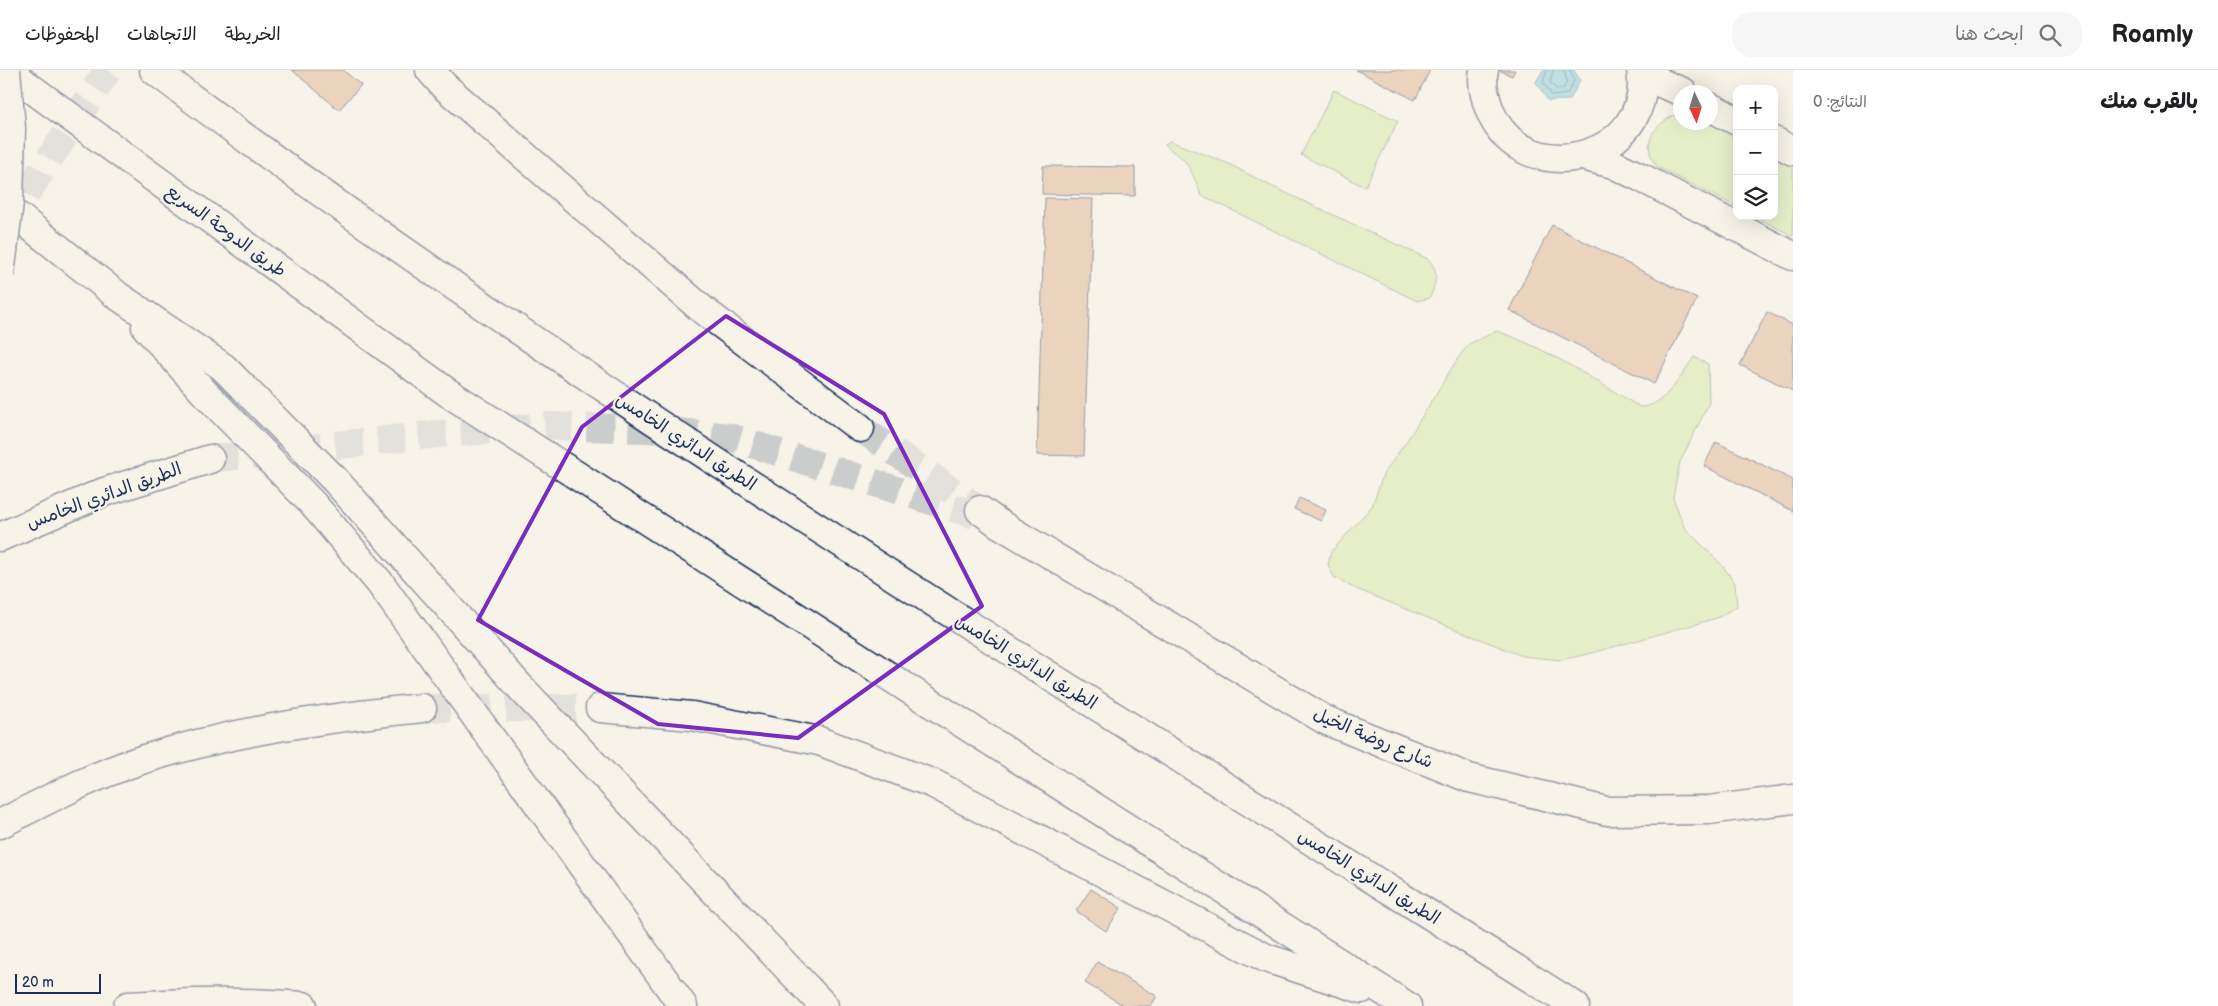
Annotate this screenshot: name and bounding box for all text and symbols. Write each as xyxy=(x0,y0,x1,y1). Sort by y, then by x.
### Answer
search box xyxy=(1732,12,2082,57)
text: Roamly xyxy=(2112,20,2193,49)
icon: search xyxy=(2036,21,2064,49)
text: ابحث هنا xyxy=(1955,23,2024,46)
text: المحفوظات xyxy=(25,24,99,45)
text: الاتجاهات xyxy=(127,24,197,45)
text: الخريطة xyxy=(225,24,281,45)
north arrow xyxy=(1673,85,1718,130)
map controls xyxy=(1733,85,1778,220)
button: + xyxy=(1733,85,1778,130)
text: بالقرب منك xyxy=(2100,89,2198,114)
text: النتائج: 0 xyxy=(1813,93,1867,112)
button: − xyxy=(1733,130,1778,175)
button: layers xyxy=(1733,175,1778,220)
street label: طريق الدوحة السريع xyxy=(161,180,290,283)
street label: الطريق الدائري الخامس xyxy=(611,389,760,497)
street label: الطريق الدائري الخامس xyxy=(24,458,185,536)
street label: الطريق الدائري الخامس xyxy=(950,610,1101,716)
street label: شارع روضة الخيل xyxy=(1310,703,1436,774)
street label: الطريق الدائري الخامس xyxy=(1293,825,1444,931)
scale bar xyxy=(15,971,101,994)
text: 20 m xyxy=(22,974,54,991)

